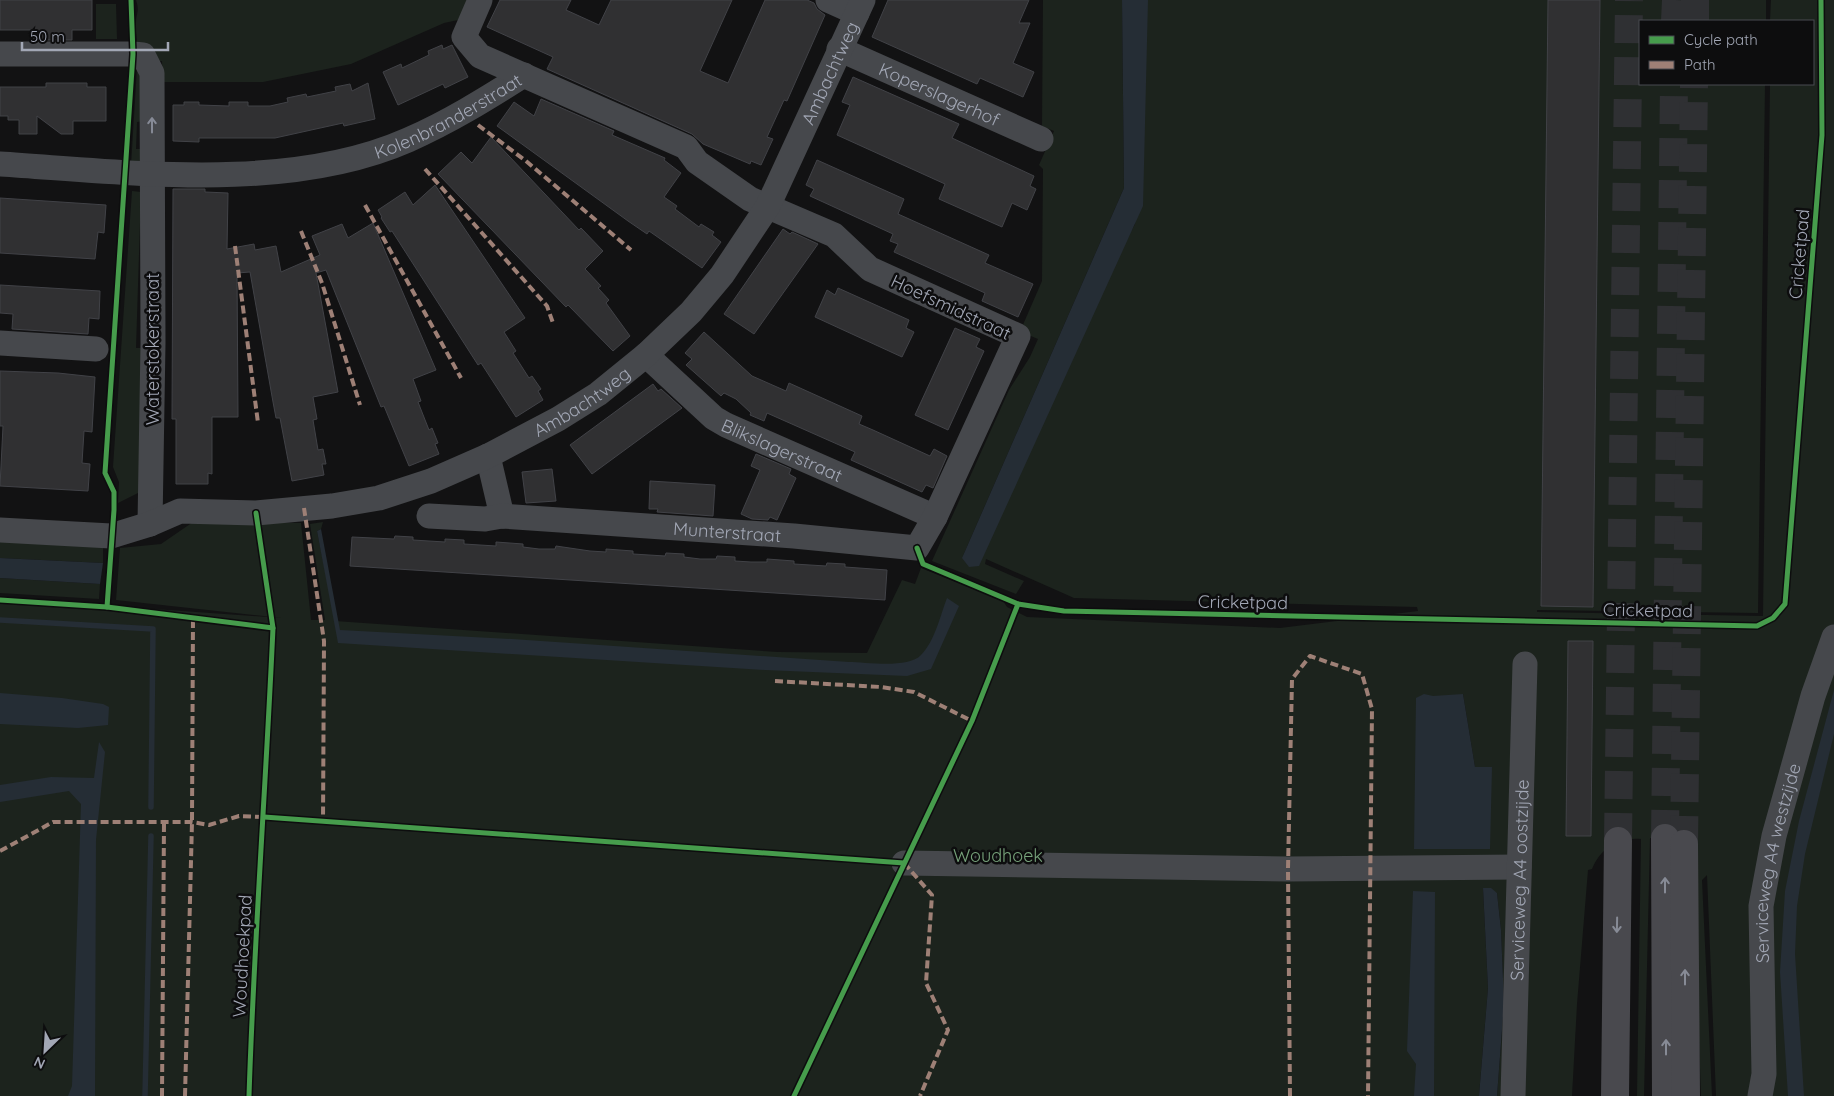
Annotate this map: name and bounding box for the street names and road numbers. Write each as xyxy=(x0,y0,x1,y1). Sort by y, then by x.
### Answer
street label: Ambachtweg xyxy=(796,17,863,128)
street label: Koperslagerhof xyxy=(876,57,1004,131)
street label: Kolenbranderstraat xyxy=(371,68,526,163)
street label: Cricketpad xyxy=(1784,208,1814,300)
street label: Hoefsmidstraat xyxy=(887,269,1015,345)
street label: Waterstokerstraat xyxy=(141,273,164,425)
street label: Ambachtweg xyxy=(529,361,634,442)
street label: Blikslagerstraat xyxy=(718,413,846,486)
street label: Munterstraat xyxy=(672,516,782,547)
street label: Cricketpad xyxy=(1198,590,1288,614)
street label: Cricketpad xyxy=(1603,598,1693,622)
street label: Serviceweg A4 westzijde xyxy=(1749,760,1805,963)
street label: Serviceweg A4 oostzijde xyxy=(1505,779,1533,981)
street label: Woudhoekpad xyxy=(227,894,257,1018)

